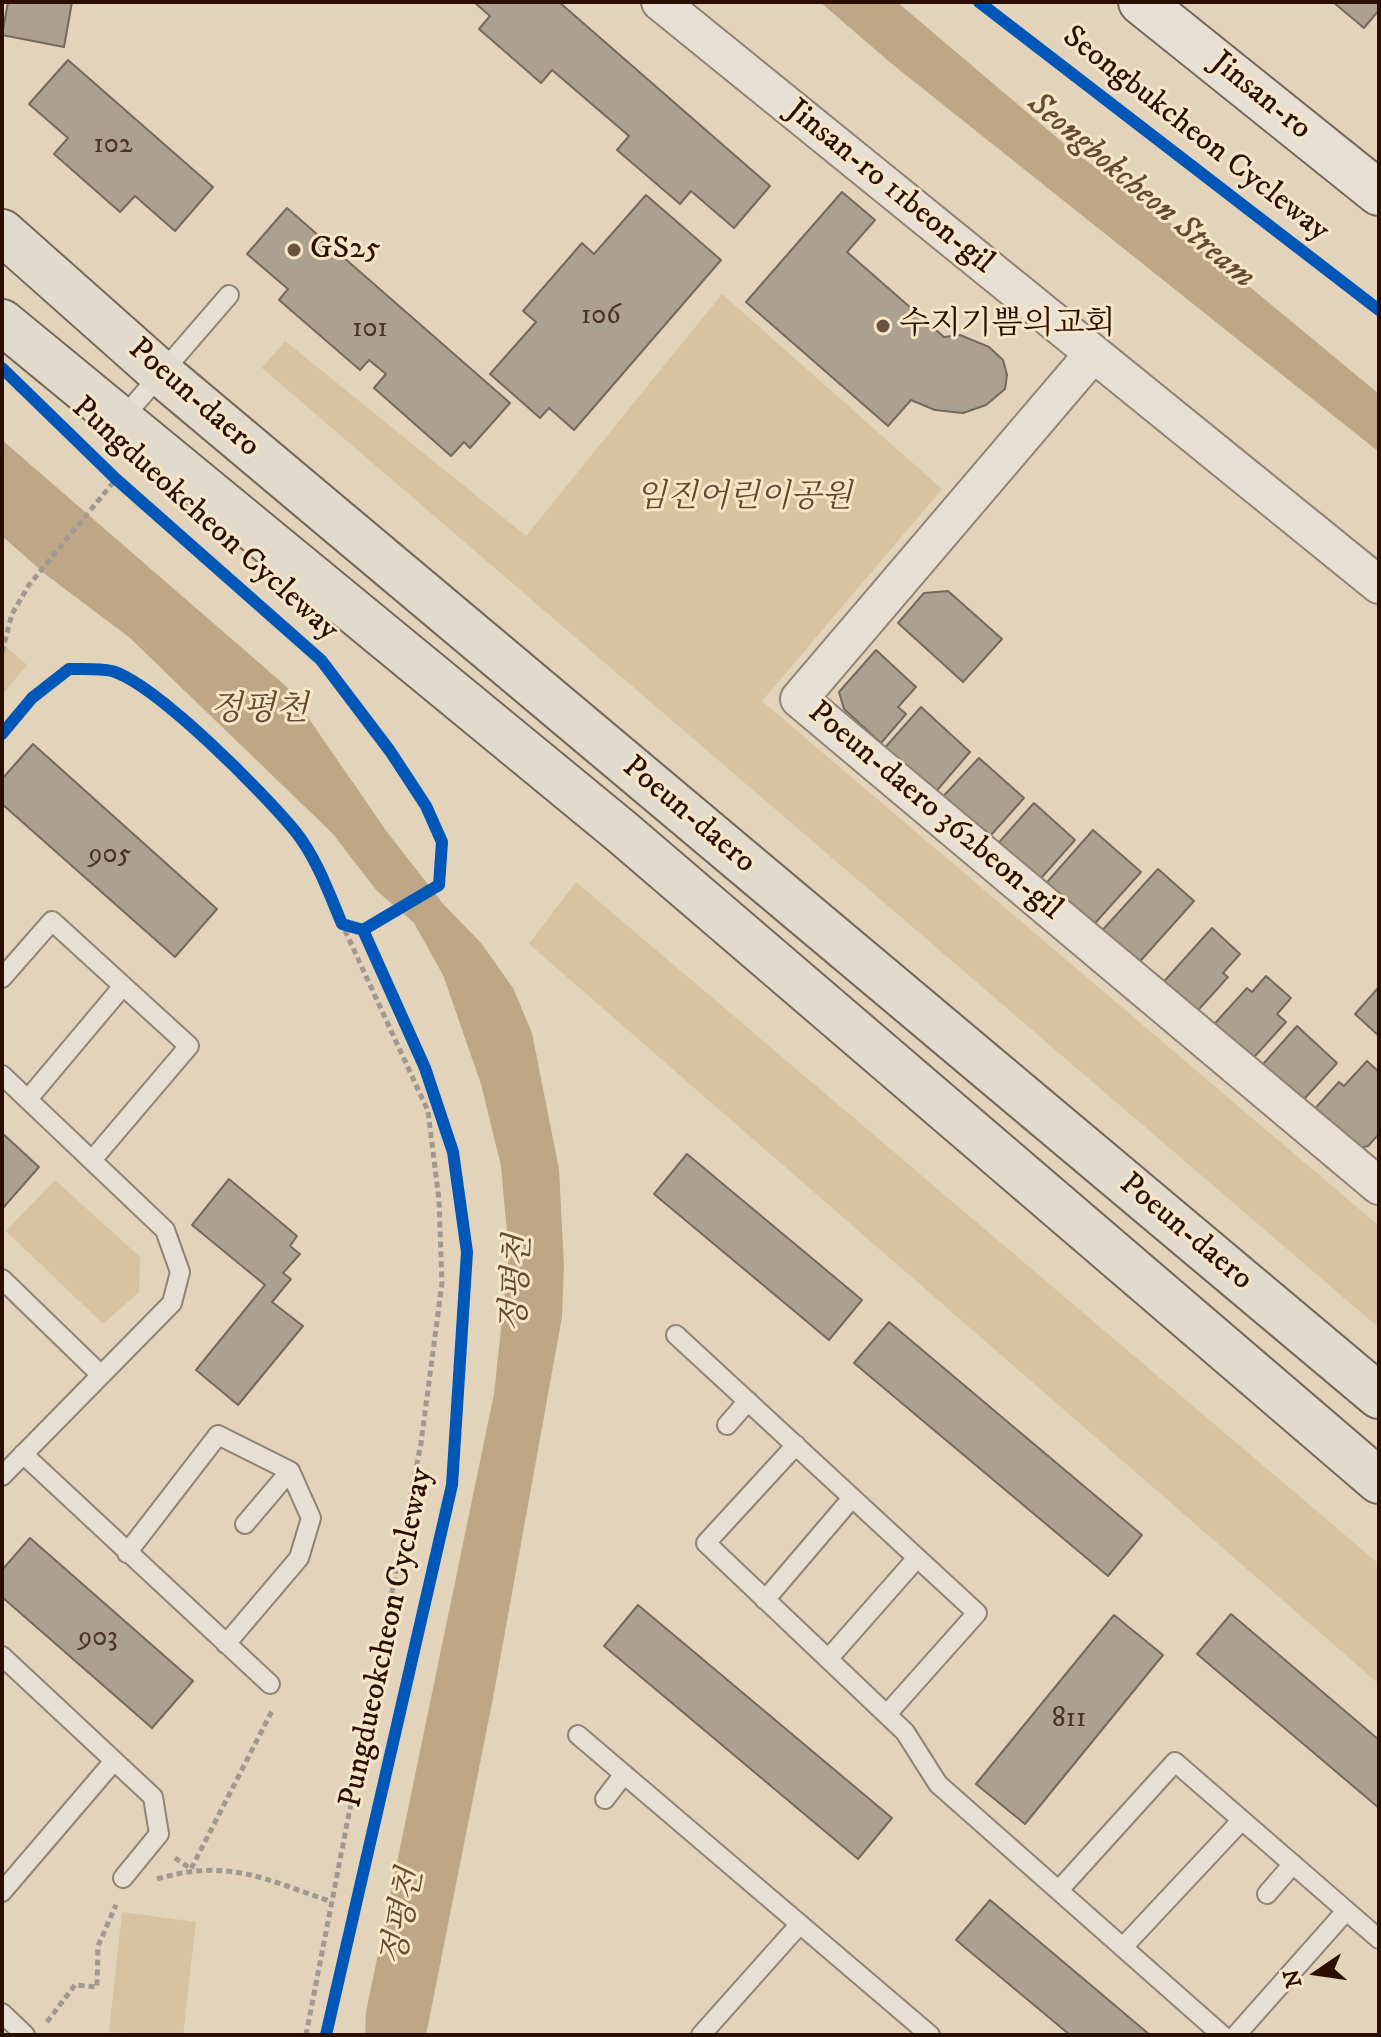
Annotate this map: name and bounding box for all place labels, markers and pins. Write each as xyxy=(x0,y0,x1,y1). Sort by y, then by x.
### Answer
place label: GS25 xyxy=(310,231,381,269)
marker: GS25 xyxy=(285,241,303,259)
place label: 수지기쁨의교회 xyxy=(899,307,1115,345)
marker: 수지기쁨의교회 xyxy=(874,317,892,335)

